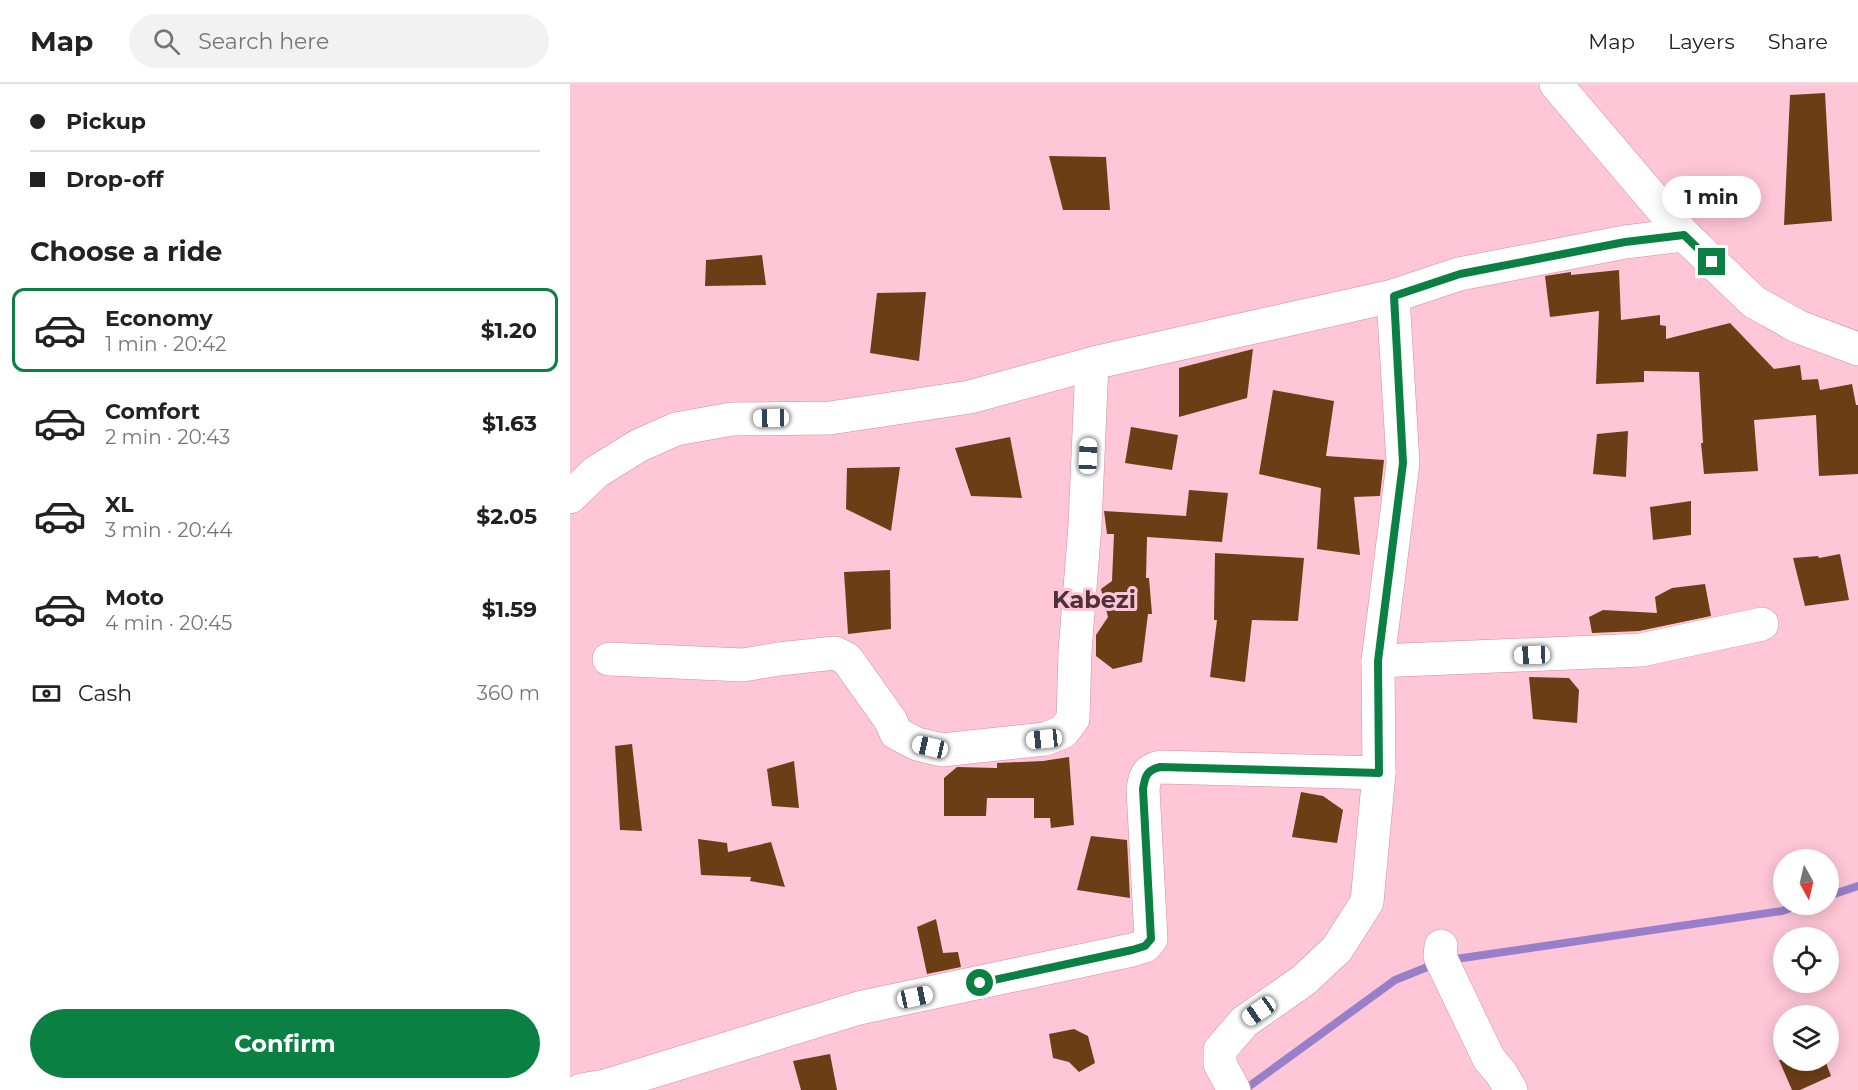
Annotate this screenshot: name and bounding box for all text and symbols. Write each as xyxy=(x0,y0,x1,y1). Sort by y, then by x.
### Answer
search box xyxy=(129,14,549,68)
text: Map xyxy=(30,24,93,58)
icon: search xyxy=(150,25,183,58)
text: Search here xyxy=(198,28,329,55)
text: Map xyxy=(1588,29,1635,54)
text: Layers xyxy=(1668,29,1735,54)
text: Share xyxy=(1768,29,1828,54)
text: Pickup xyxy=(66,108,146,135)
text: Drop-off xyxy=(66,166,164,193)
callout: 1 min xyxy=(1662,175,1762,217)
text: 1 min xyxy=(1684,185,1739,209)
text: Choose a ride xyxy=(30,235,222,268)
route end xyxy=(1698,248,1725,275)
icon: car xyxy=(33,303,87,357)
text: Economy xyxy=(105,305,213,332)
text: $1.20 xyxy=(481,317,537,344)
text: 1 min · 20:42 xyxy=(105,332,226,356)
icon: car xyxy=(33,396,87,450)
text: Comfort xyxy=(105,398,200,425)
car xyxy=(753,409,789,427)
text: $1.63 xyxy=(482,410,537,437)
text: 2 min · 20:43 xyxy=(105,425,230,449)
car xyxy=(1078,438,1098,474)
icon: car xyxy=(33,489,87,543)
text: XL xyxy=(105,491,134,518)
text: $2.05 xyxy=(476,503,537,530)
text: 3 min · 20:44 xyxy=(105,518,232,542)
icon: car xyxy=(33,582,87,636)
text: Moto xyxy=(105,584,164,611)
district label: Kabezi xyxy=(1052,585,1136,614)
text: $1.59 xyxy=(482,596,537,623)
text: 4 min · 20:45 xyxy=(105,611,232,635)
car xyxy=(1514,645,1550,665)
icon: cash xyxy=(30,677,63,710)
text: Cash xyxy=(78,680,132,707)
text: 360 m xyxy=(477,681,540,705)
car xyxy=(1025,728,1063,750)
car xyxy=(910,734,950,760)
north arrow xyxy=(1773,849,1839,915)
map controls xyxy=(1773,849,1839,1071)
button: locate xyxy=(1773,927,1839,993)
route start xyxy=(966,969,993,996)
car xyxy=(896,984,934,1010)
car xyxy=(1239,993,1279,1029)
button: layers xyxy=(1773,1005,1839,1071)
button: Confirm xyxy=(30,1009,540,1078)

